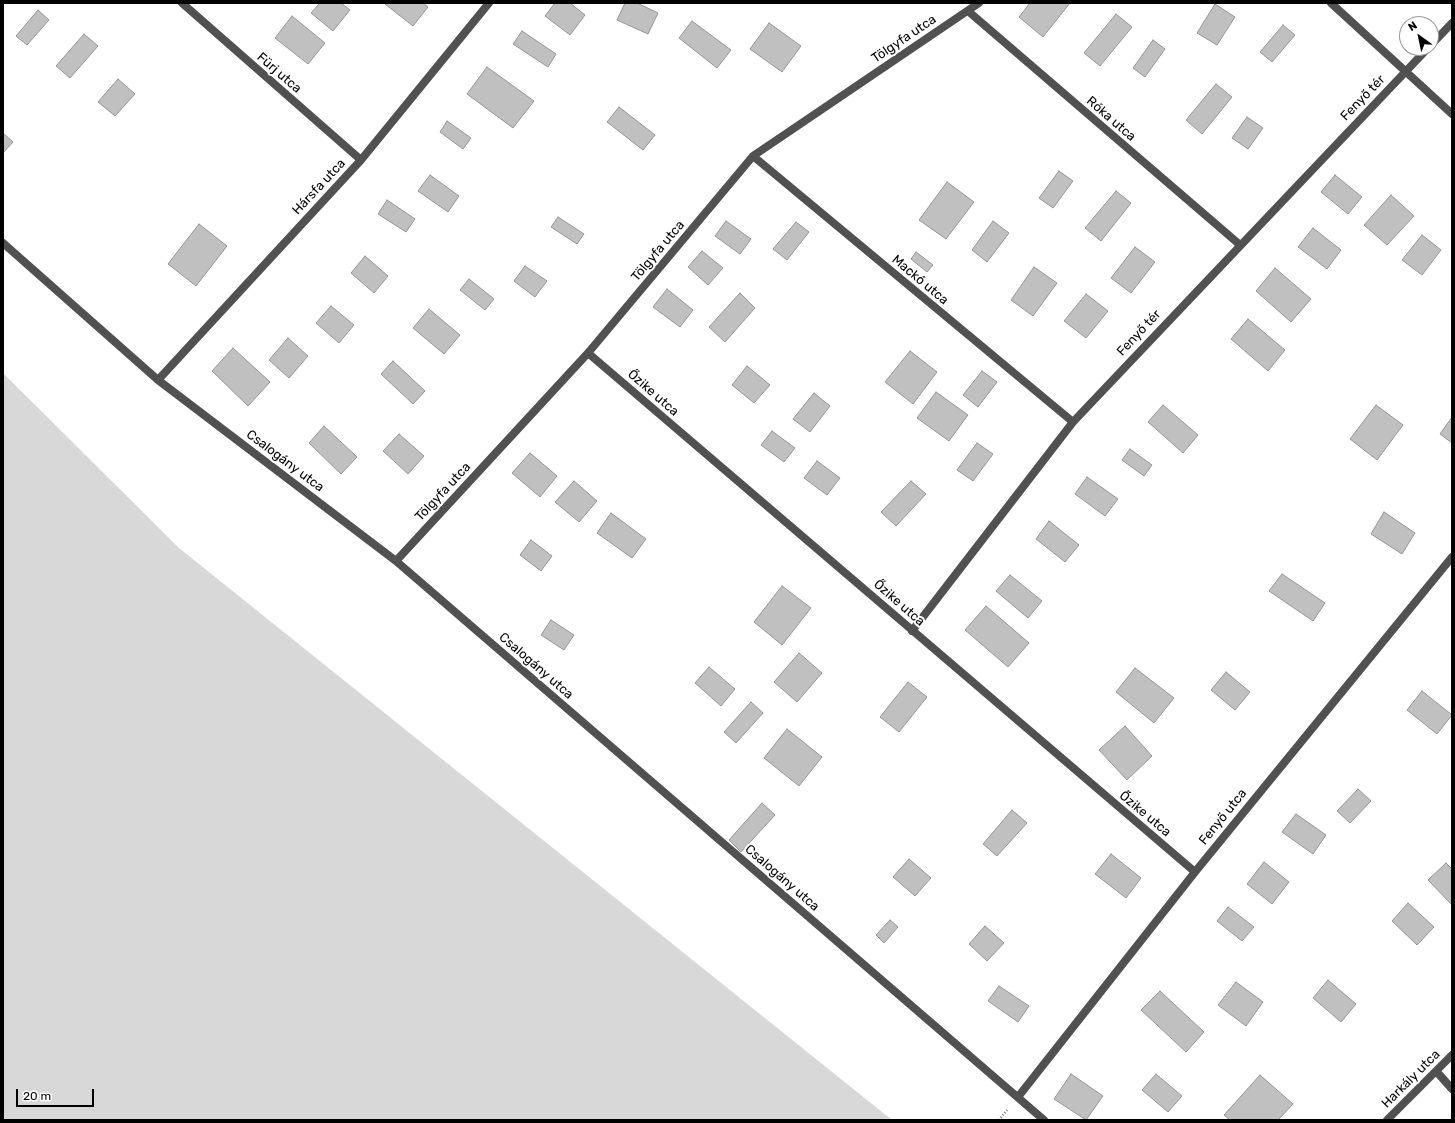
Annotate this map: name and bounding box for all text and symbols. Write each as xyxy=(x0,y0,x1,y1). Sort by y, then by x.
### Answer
street label: Tölgyfa utca xyxy=(869,12,939,66)
north arrow xyxy=(1399,16,1439,56)
text: N xyxy=(1406,19,1420,34)
street label: Fürj utca xyxy=(254,49,304,97)
street label: Fenyő tér xyxy=(1337,72,1389,124)
street label: Róka utca xyxy=(1083,93,1139,145)
street label: Hársfa utca xyxy=(289,156,349,218)
street label: Tölgyfa utca xyxy=(628,217,688,285)
street label: Mackó utca xyxy=(889,252,951,308)
street label: Fenyő tér xyxy=(1114,307,1164,359)
street label: Őzike utca xyxy=(624,367,682,419)
street label: Csalogány utca xyxy=(243,427,327,495)
street label: Tölgyfa utca xyxy=(412,459,474,525)
street label: Őzike utca xyxy=(870,577,928,629)
street label: Csalogány utca xyxy=(496,630,576,702)
street label: Fenyő utca xyxy=(1196,786,1250,848)
street label: Őzike utca xyxy=(1116,788,1174,840)
street label: Csalogány utca xyxy=(742,842,822,914)
street label: Harkály utca xyxy=(1379,1047,1443,1111)
scale bar xyxy=(18,1081,96,1107)
text: 20 m xyxy=(23,1089,51,1103)

